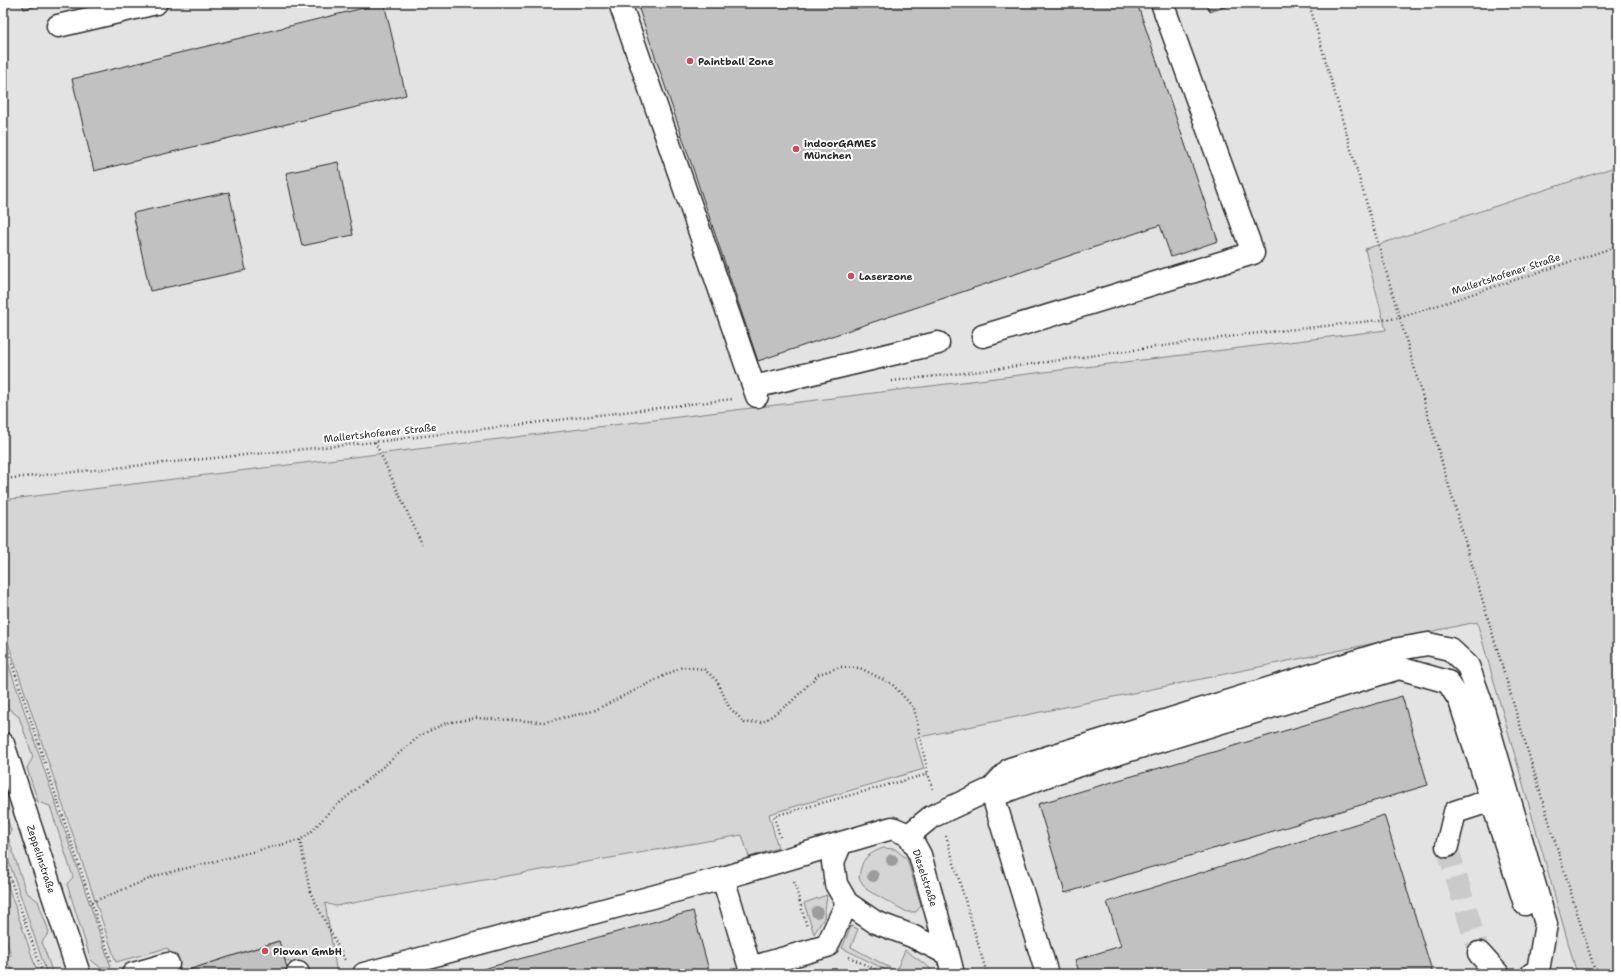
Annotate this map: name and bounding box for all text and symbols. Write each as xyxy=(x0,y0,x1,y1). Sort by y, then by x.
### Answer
place label: Paintball Zone xyxy=(698,55,774,68)
marker: Paintball Zone xyxy=(685,56,695,66)
place label: indoorGAMES München xyxy=(804,137,877,162)
marker: indoorGAMES München xyxy=(791,144,801,154)
street label: Mallertshofener Straße xyxy=(1450,250,1562,298)
place label: Laserzone xyxy=(859,270,913,283)
marker: Laserzone xyxy=(846,271,856,281)
street label: Mallertshofener Straße xyxy=(323,421,437,445)
street label: Zeppelinstraße xyxy=(24,823,58,895)
street label: Dieselstraße xyxy=(910,848,941,909)
place label: Piovan GmbH xyxy=(273,945,342,958)
marker: Piovan GmbH xyxy=(260,946,270,956)

